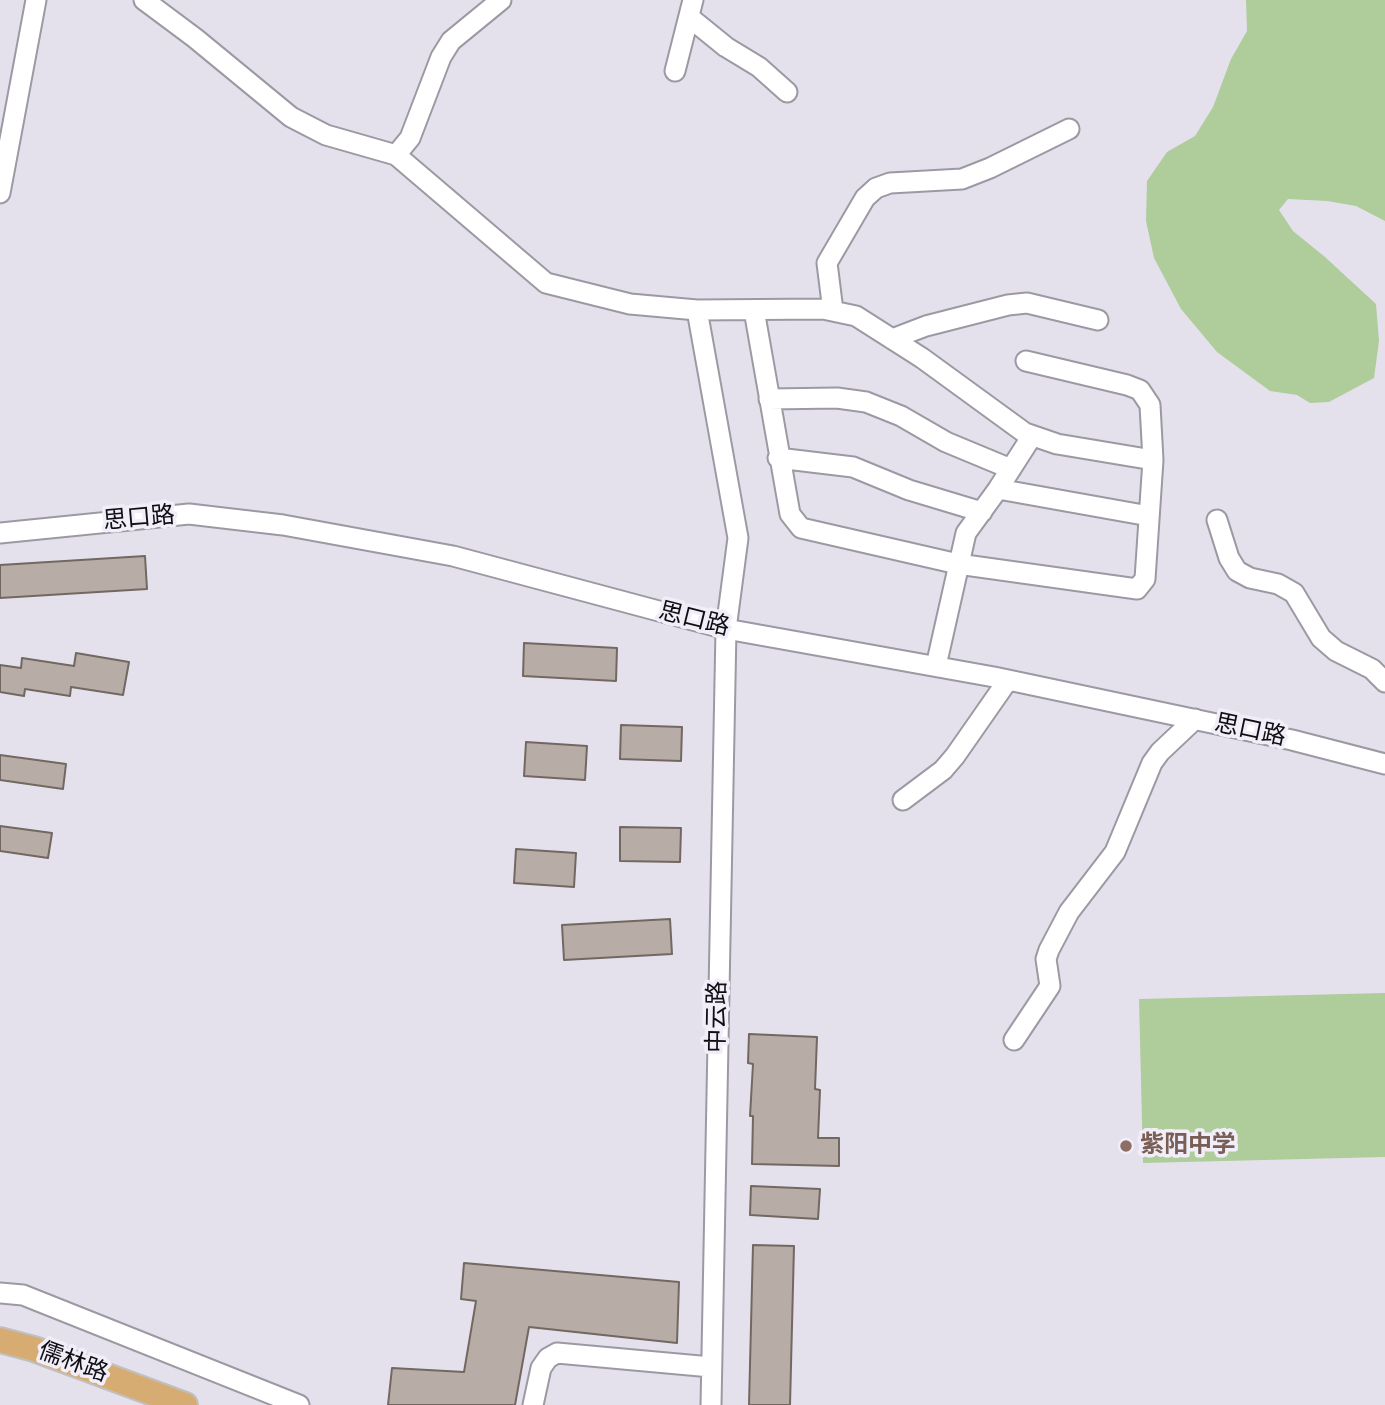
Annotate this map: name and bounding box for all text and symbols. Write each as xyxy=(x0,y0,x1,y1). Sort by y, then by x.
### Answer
street label: 思口路 xyxy=(102,502,176,536)
street label: 思口路 xyxy=(656,597,732,643)
street label: 思口路 xyxy=(1212,709,1288,753)
street label: 中云路 xyxy=(703,981,733,1053)
place label: 紫阳中学 xyxy=(1140,1132,1236,1160)
marker: 紫阳中学 xyxy=(1118,1138,1134,1154)
street label: 儒林路 xyxy=(34,1337,112,1389)

